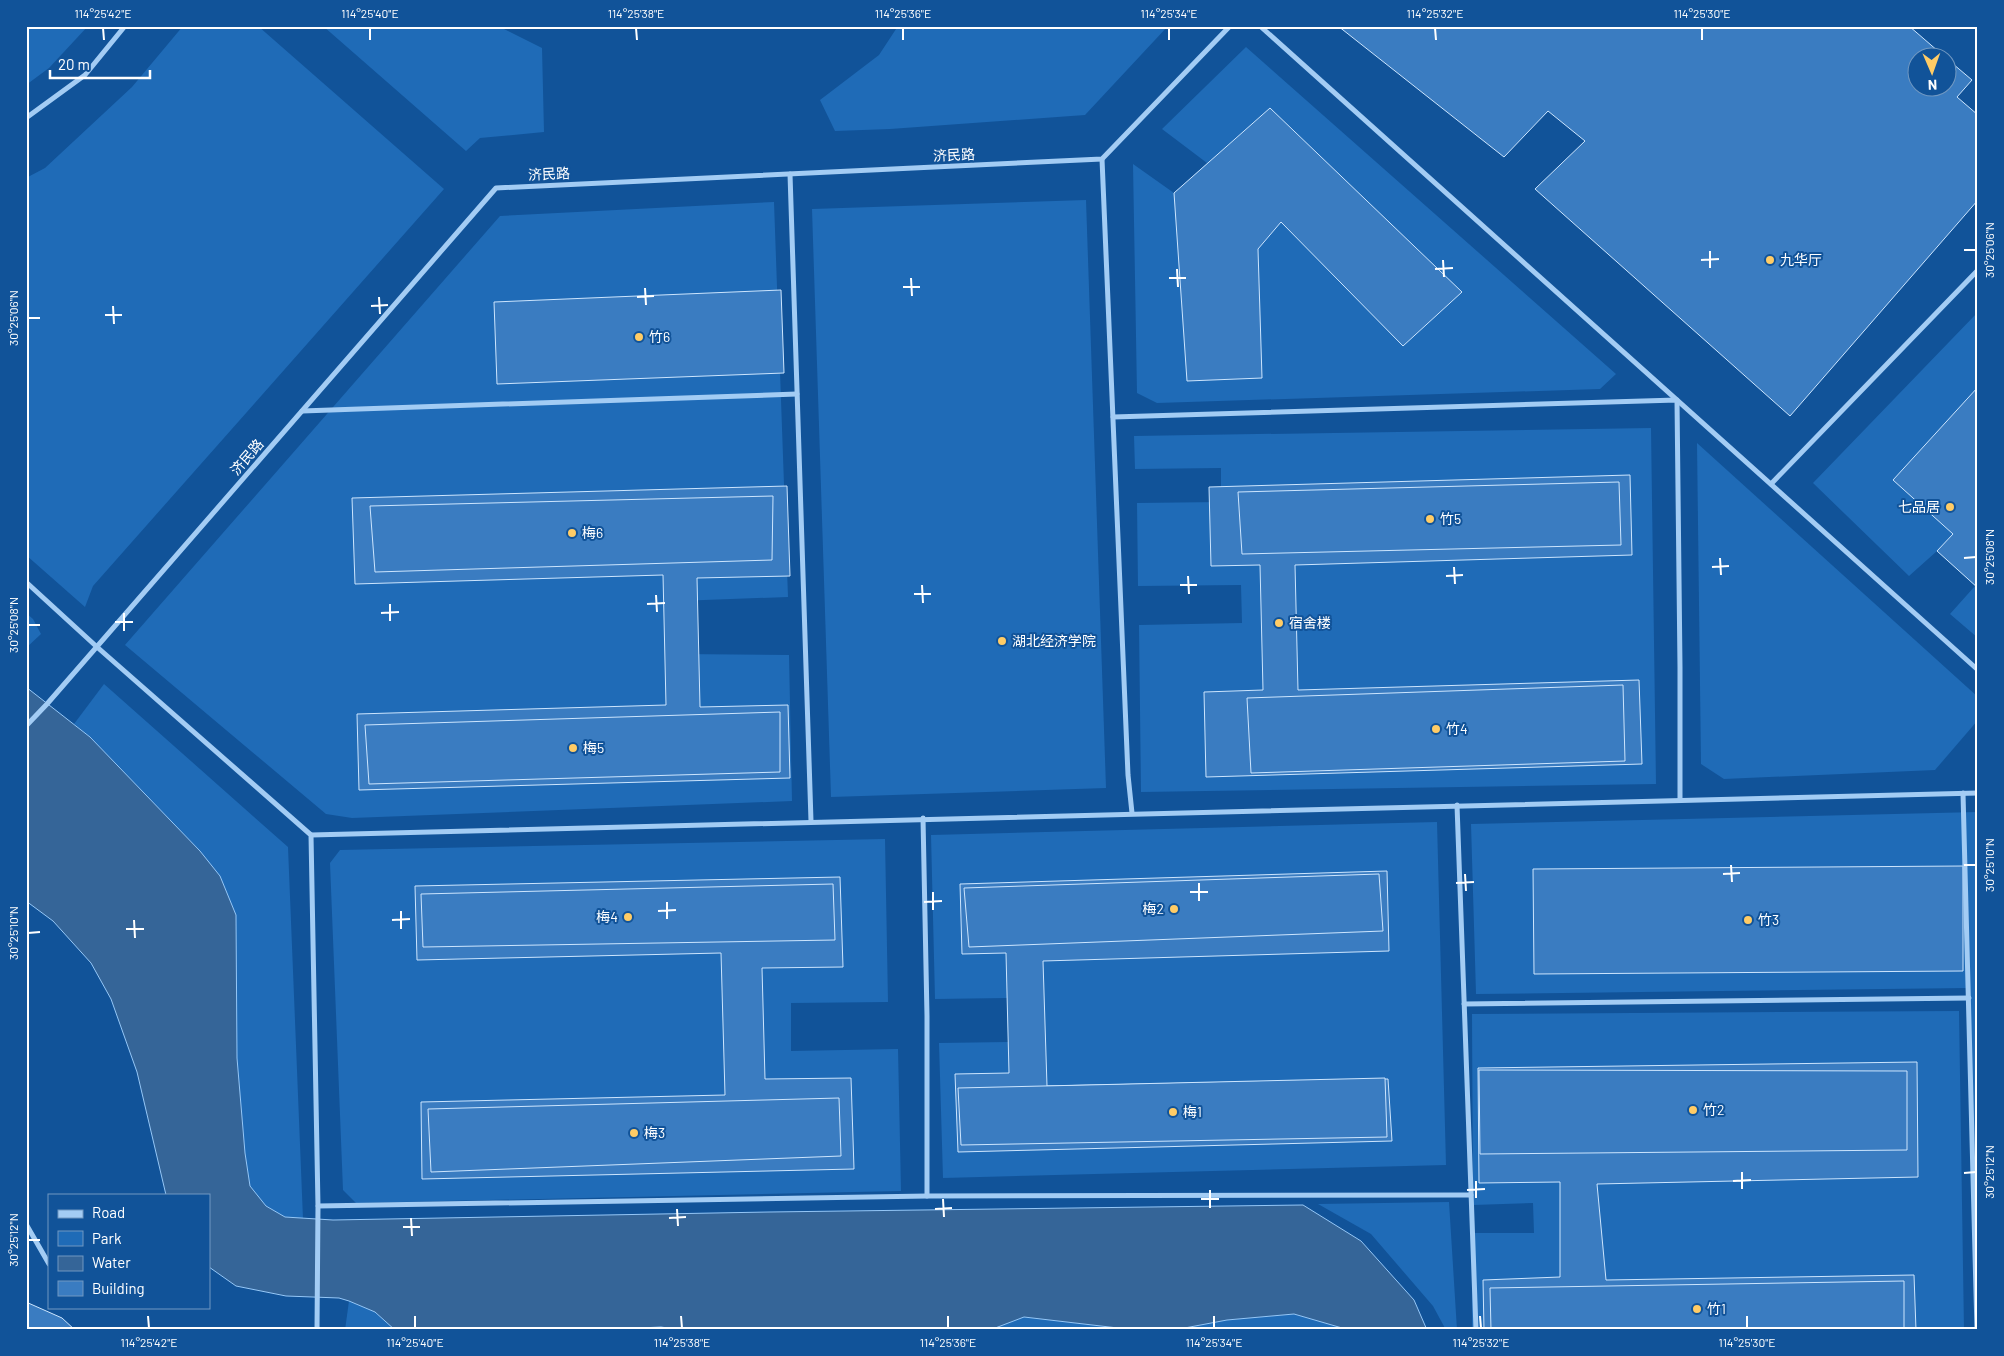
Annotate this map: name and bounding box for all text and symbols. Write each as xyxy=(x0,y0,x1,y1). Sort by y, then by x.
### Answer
text: 114°25'42"E xyxy=(74,6,132,20)
text: 114°25'40"E xyxy=(341,6,399,20)
text: 114°25'38"E xyxy=(608,6,664,20)
text: 114°25'36"E xyxy=(875,6,931,20)
text: 114°25'34"E xyxy=(1141,6,1197,20)
text: 114°25'32"E xyxy=(1407,6,1463,20)
text: 114°25'30"E xyxy=(1673,6,1731,20)
scale bar xyxy=(50,48,150,80)
north arrow xyxy=(1906,48,1956,98)
text: 20 m xyxy=(58,55,90,73)
text: N xyxy=(1928,77,1937,94)
street label: 济民路 xyxy=(933,145,975,164)
street label: 济民路 xyxy=(528,164,570,183)
text: 30°25'06"N xyxy=(1982,222,1996,278)
place label: 九华厅 xyxy=(1780,251,1822,268)
marker: 九华厅 xyxy=(1764,254,1776,266)
text: 30°25'06"N xyxy=(6,290,20,346)
place label: 竹6 xyxy=(649,328,670,345)
marker: 竹6 xyxy=(633,331,645,343)
street label: 济民路 xyxy=(226,435,267,478)
place label: 七品居 xyxy=(1898,498,1940,515)
marker: 七品居 xyxy=(1944,501,1956,513)
place label: 竹5 xyxy=(1440,510,1461,527)
marker: 竹5 xyxy=(1424,513,1436,525)
place label: 梅6 xyxy=(582,524,603,541)
marker: 梅6 xyxy=(566,527,578,539)
text: 30°25'08"N xyxy=(1982,529,1996,585)
text: 30°25'08"N xyxy=(6,597,20,653)
place label: 宿舍楼 xyxy=(1289,614,1331,631)
marker: 宿舍楼 xyxy=(1273,617,1285,629)
place label: 湖北经济学院 xyxy=(1012,632,1096,649)
marker: 湖北经济学院 xyxy=(996,635,1008,647)
place label: 竹4 xyxy=(1446,720,1468,737)
marker: 竹4 xyxy=(1430,723,1442,735)
place label: 梅5 xyxy=(583,739,604,756)
marker: 梅5 xyxy=(567,742,579,754)
text: 30°25'10"N xyxy=(1982,838,1996,892)
place label: 梅2 xyxy=(1142,900,1164,917)
marker: 梅2 xyxy=(1168,903,1180,915)
text: 30°25'10"N xyxy=(6,906,20,960)
place label: 梅4 xyxy=(596,908,618,925)
marker: 梅4 xyxy=(622,911,634,923)
place label: 竹3 xyxy=(1758,911,1779,928)
marker: 竹3 xyxy=(1742,914,1754,926)
place label: 竹2 xyxy=(1703,1101,1725,1118)
place label: 梅1 xyxy=(1183,1103,1202,1120)
marker: 竹2 xyxy=(1687,1104,1699,1116)
marker: 梅1 xyxy=(1167,1106,1179,1118)
place label: 梅3 xyxy=(644,1124,665,1141)
marker: 梅3 xyxy=(628,1127,640,1139)
text: 30°25'12"N xyxy=(1982,1145,1996,1199)
legend xyxy=(48,1194,210,1308)
text: Road xyxy=(92,1203,125,1221)
text: 30°25'12"N xyxy=(6,1213,20,1267)
text: Park xyxy=(92,1229,122,1247)
text: Water xyxy=(92,1253,131,1271)
text: Building xyxy=(92,1279,145,1297)
place label: 竹1 xyxy=(1707,1300,1726,1317)
marker: 竹1 xyxy=(1691,1303,1703,1315)
text: 114°25'42"E xyxy=(120,1335,178,1349)
text: 114°25'40"E xyxy=(386,1335,444,1349)
text: 114°25'38"E xyxy=(654,1335,710,1349)
text: 114°25'36"E xyxy=(920,1335,976,1349)
text: 114°25'34"E xyxy=(1186,1335,1242,1349)
text: 114°25'32"E xyxy=(1453,1335,1509,1349)
text: 114°25'30"E xyxy=(1718,1335,1776,1349)

